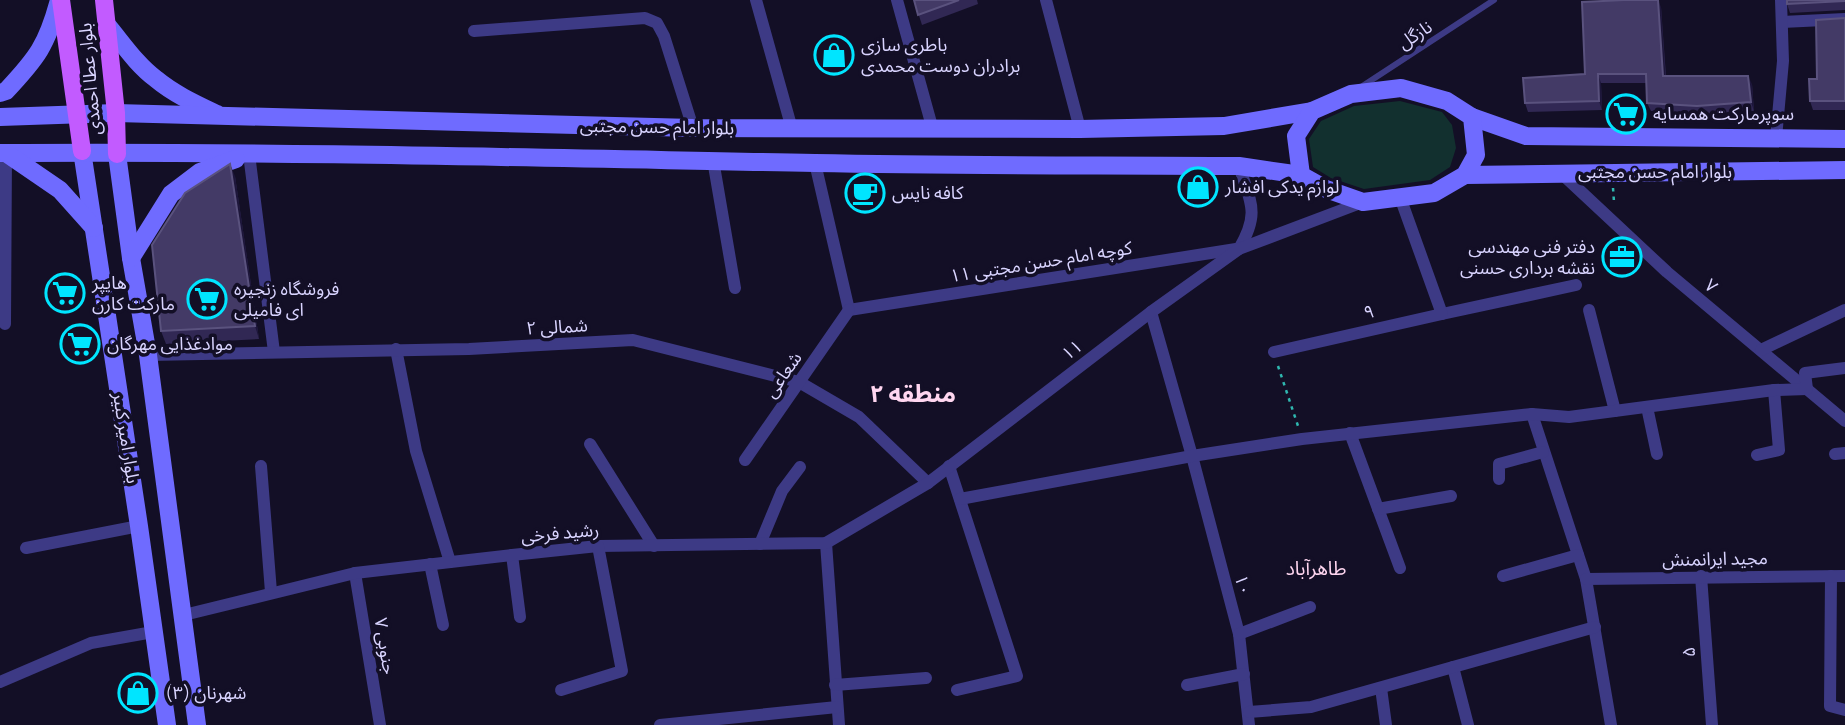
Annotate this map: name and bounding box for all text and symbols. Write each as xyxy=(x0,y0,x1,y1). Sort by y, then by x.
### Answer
street label: نازگل xyxy=(1393,14,1436,54)
street label: بلوار عطا احمدی xyxy=(72,22,106,136)
place label: باطری سازی برادران دوست محمدی xyxy=(861,32,1020,77)
shop icon: باطری سازی برادران دوست محمدی xyxy=(813,34,855,76)
supermarket icon: سوپرمارکت همسایه xyxy=(1605,93,1647,135)
place label: سوپرمارکت همسایه xyxy=(1653,101,1794,125)
street label: بلوار امام حسن مجتبی xyxy=(580,113,734,142)
street label: بلوار امام حسن مجتبی xyxy=(1578,159,1732,186)
shop icon: لوازم یدکی افشار xyxy=(1177,166,1219,208)
cafe icon: کافه نایس xyxy=(844,172,886,214)
place label: لوازم یدکی افشار xyxy=(1224,174,1339,201)
place label: کافه نایس xyxy=(892,180,964,204)
place label: دفتر فنی مهندسی نقشه برداری حسنی xyxy=(1460,234,1595,279)
street label: کوچه امام حسن مجتبی ۱۱ xyxy=(948,235,1135,290)
office icon: دفتر فنی مهندسی نقشه برداری حسنی xyxy=(1601,236,1643,278)
place label: هایپر مارکت کارن xyxy=(91,270,175,315)
supermarket icon: هایپر مارکت کارن xyxy=(44,272,86,314)
street label: ۷ xyxy=(1700,273,1723,298)
place label: فروشگاه زنجیره ای فامیلی xyxy=(234,276,339,321)
supermarket icon: فروشگاه زنجیره ای فامیلی xyxy=(186,278,228,320)
street label: ۹ xyxy=(1361,298,1376,324)
street label: ۲ شمالی xyxy=(526,312,588,340)
supermarket icon: موادغذایی مهرگان xyxy=(59,323,101,365)
place label: موادغذایی مهرگان xyxy=(107,331,233,355)
street label: ۱۱ xyxy=(1056,333,1087,365)
street label: شعاعی xyxy=(758,347,807,402)
district label: منطقه ۲ xyxy=(870,376,956,409)
street label: بلوار امیر کبیر xyxy=(108,390,146,485)
street label: رشید فرخی xyxy=(520,517,600,547)
street label: مجید ایرانمنش xyxy=(1662,545,1768,571)
district label: طاهرآباد xyxy=(1286,555,1346,581)
street label: ۱۰ xyxy=(1230,572,1258,598)
street label: ۷ جنوبی xyxy=(370,616,402,676)
street label: ۵ xyxy=(1676,646,1700,658)
shop icon: شهرنان (۳) xyxy=(117,672,159,714)
place label: شهرنان (۳) xyxy=(165,680,246,704)

